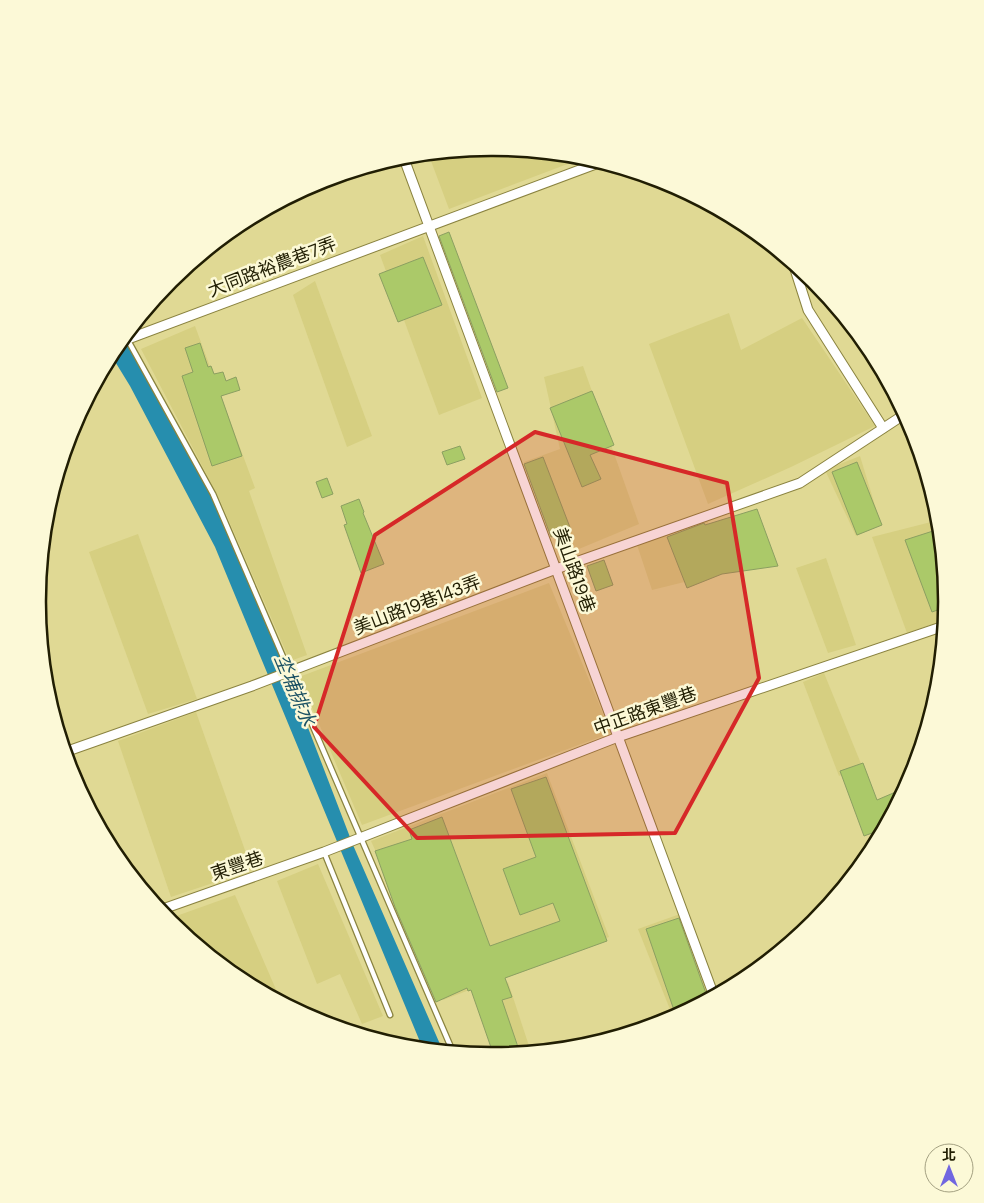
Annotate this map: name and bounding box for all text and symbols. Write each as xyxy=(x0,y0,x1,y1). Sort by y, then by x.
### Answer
street label: 大同路裕農巷7弄 xyxy=(204,231,340,303)
street label: 美山路19巷 xyxy=(548,524,600,616)
street label: 美山路19巷143弄 xyxy=(350,570,484,640)
water label: 坔埔排水 xyxy=(269,650,322,731)
street label: 中正路東豐巷 xyxy=(590,681,700,741)
street label: 東豐巷 xyxy=(208,846,266,886)
north arrow xyxy=(924,1143,974,1193)
text: 北 xyxy=(942,1146,956,1164)

